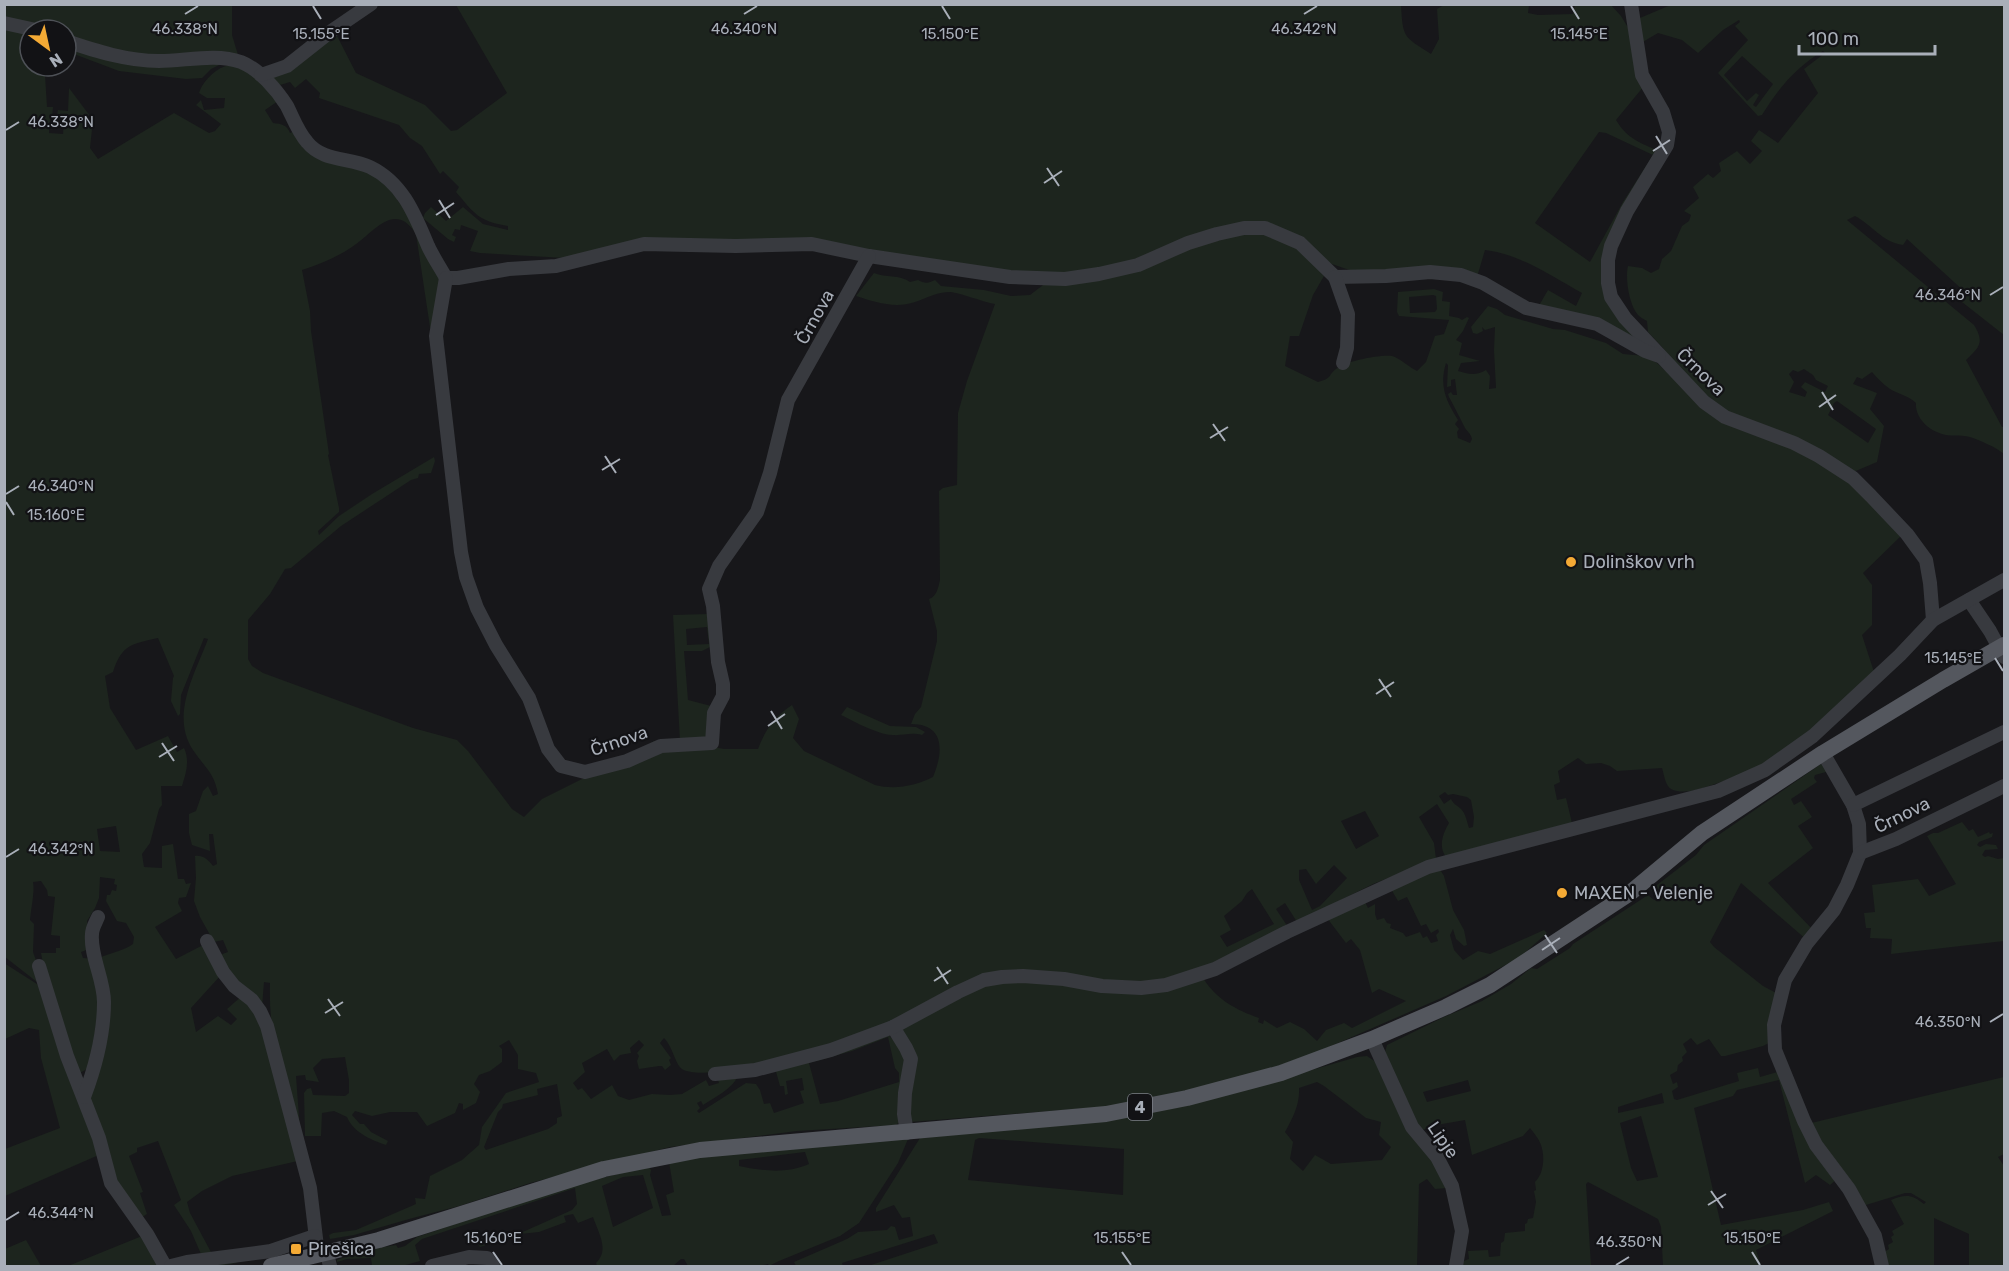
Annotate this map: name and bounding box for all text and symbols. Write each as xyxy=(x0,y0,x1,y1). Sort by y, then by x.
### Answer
north arrow xyxy=(18,18,78,78)
scale bar xyxy=(1799,18,1936,56)
text: 46.338°N xyxy=(152,20,218,38)
text: 46.340°N xyxy=(711,20,777,38)
text: 46.342°N xyxy=(1271,20,1337,38)
text: 15.155°E xyxy=(292,25,350,43)
text: 15.150°E xyxy=(921,25,979,43)
text: 15.145°E xyxy=(1550,25,1608,43)
text: 100 m xyxy=(1808,28,1859,50)
text: N xyxy=(46,49,66,71)
text: 46.338°N xyxy=(28,113,94,131)
street label: Črnova xyxy=(791,286,839,348)
text: 46.346°N xyxy=(1915,286,1981,304)
street label: Črnova xyxy=(1672,343,1730,401)
text: 46.340°N xyxy=(28,477,94,495)
text: 15.160°E xyxy=(27,506,85,524)
place label: Dolinškov vrh xyxy=(1583,551,1695,573)
marker: Dolinškov vrh xyxy=(1564,555,1578,569)
text: 15.145°E xyxy=(1924,649,1982,667)
street label: Črnova xyxy=(587,721,651,761)
street label: Črnova xyxy=(1871,792,1933,838)
text: 46.342°N xyxy=(28,840,94,858)
place label: MAXEN - Velenje xyxy=(1574,882,1713,904)
marker: MAXEN - Velenje xyxy=(1555,886,1569,900)
text: 46.350°N xyxy=(1915,1013,1981,1031)
road number: 4 xyxy=(1128,1094,1152,1120)
street label: Lipje xyxy=(1423,1117,1463,1163)
text: 46.344°N xyxy=(28,1204,94,1222)
text: 15.160°E xyxy=(464,1229,522,1247)
text: 15.155°E xyxy=(1093,1229,1151,1247)
text: 15.150°E xyxy=(1723,1229,1781,1247)
text: 46.350°N xyxy=(1596,1233,1662,1251)
place label: Pirešica xyxy=(308,1238,374,1260)
marker: Pirešica xyxy=(289,1242,303,1256)

